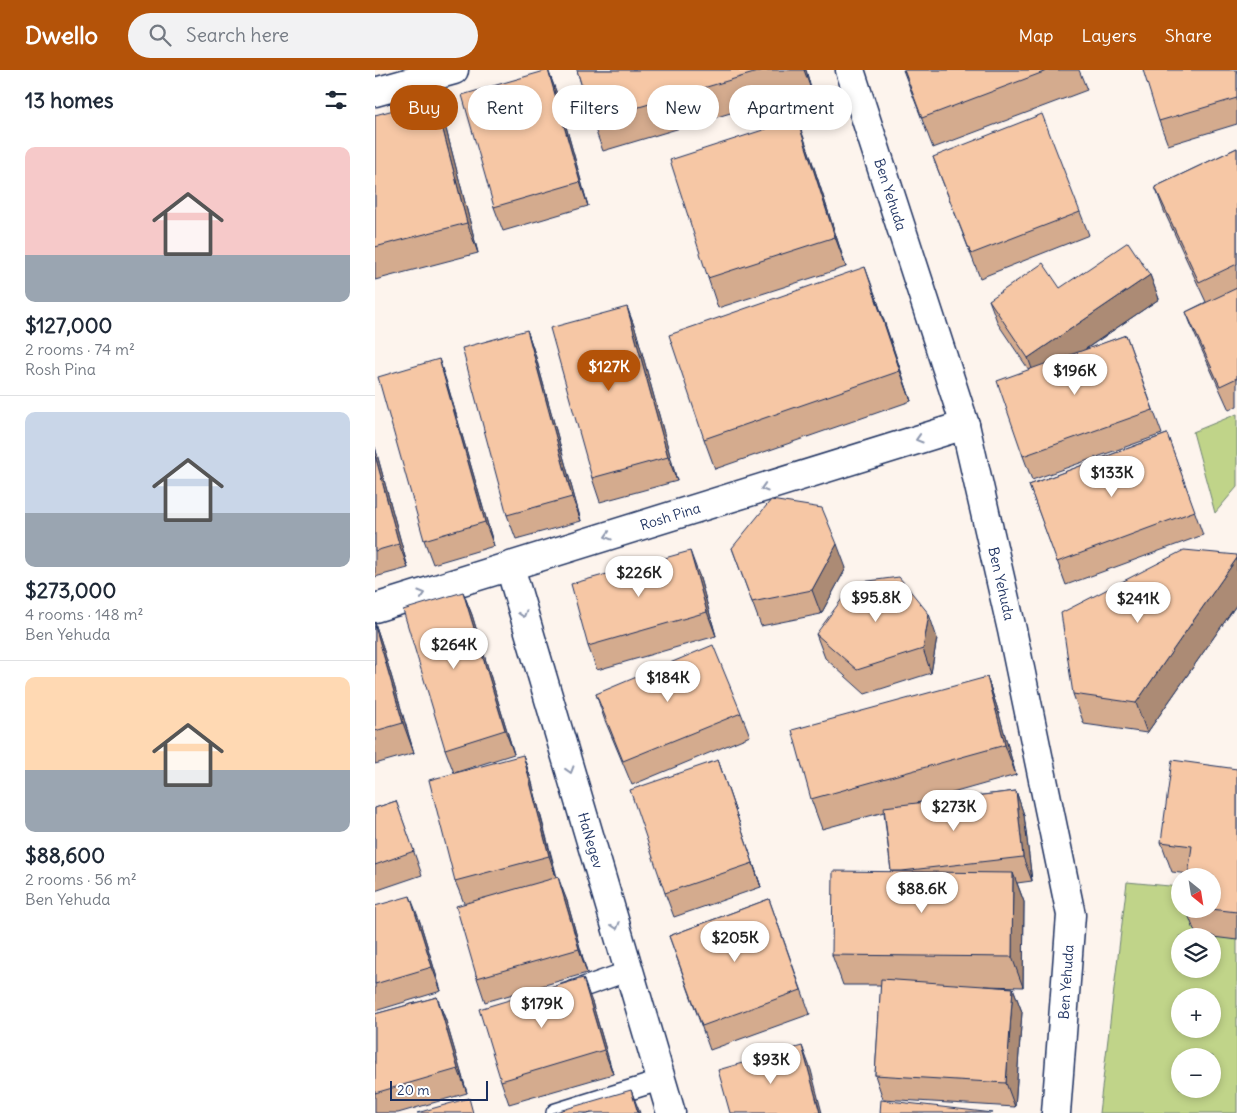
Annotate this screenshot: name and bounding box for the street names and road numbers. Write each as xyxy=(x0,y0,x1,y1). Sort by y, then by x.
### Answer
street label: Ben Yehuda xyxy=(870,156,910,233)
street label: Rosh Pina xyxy=(638,499,702,534)
street label: Ben Yehuda xyxy=(984,545,1019,622)
street label: HaNegev xyxy=(574,810,607,871)
street label: Ben Yehuda xyxy=(1054,944,1078,1020)

